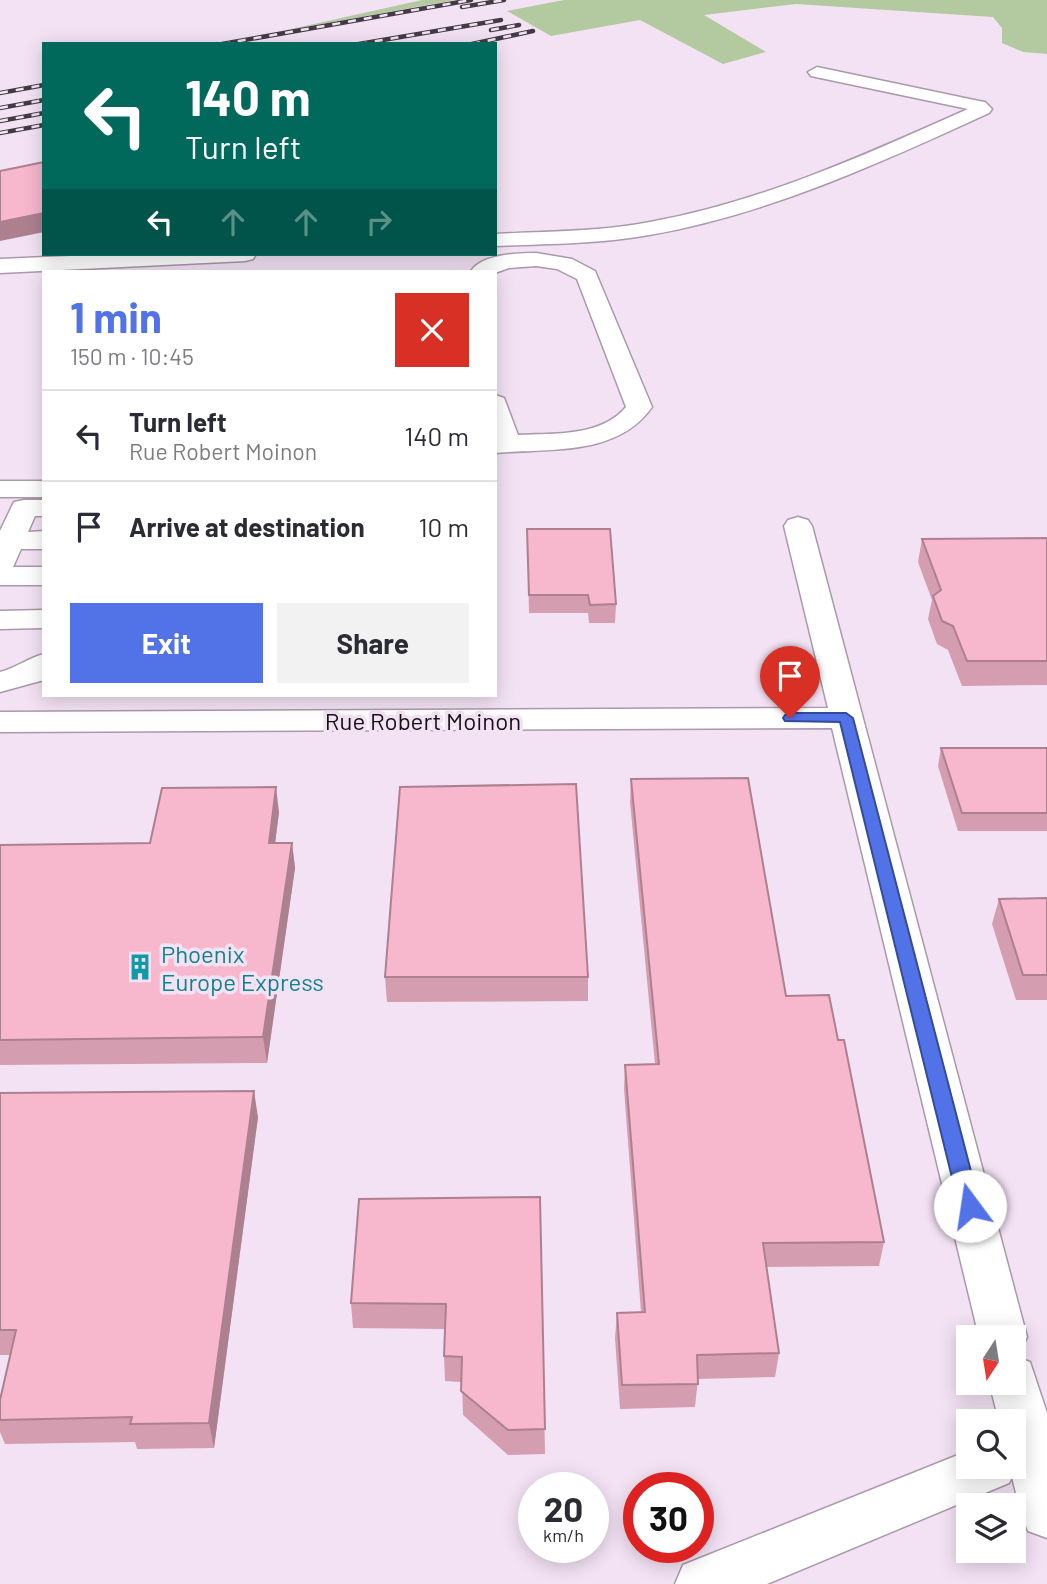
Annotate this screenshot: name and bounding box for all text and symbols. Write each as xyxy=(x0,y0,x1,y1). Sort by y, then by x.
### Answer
text: 140 m xyxy=(185,67,311,126)
icon: left xyxy=(70,70,161,161)
text: Turn left xyxy=(185,127,302,165)
icon: left xyxy=(141,203,179,241)
icon: ahead xyxy=(214,203,252,241)
icon: ahead xyxy=(287,203,325,241)
icon: right xyxy=(360,203,398,241)
text: 1 min xyxy=(70,291,162,341)
button: close xyxy=(395,293,469,367)
text: 150 m · 10:45 xyxy=(70,342,194,370)
text: Turn left xyxy=(129,406,227,437)
icon: left xyxy=(70,417,108,455)
text: 140 m xyxy=(404,420,469,451)
text: Rue Robert Moinon xyxy=(129,437,317,465)
icon: arrive xyxy=(70,508,108,546)
text: Arrive at destination xyxy=(129,511,365,542)
text: 10 m xyxy=(419,511,469,542)
button: Exit xyxy=(70,603,263,683)
button: Share xyxy=(277,603,469,683)
pin xyxy=(760,646,820,718)
icon: arrive xyxy=(771,657,809,695)
street label: Rue Robert Moinon xyxy=(325,706,521,735)
place label: Phoenix Europe Express xyxy=(161,939,324,996)
building icon: Phoenix Europe Express xyxy=(125,952,155,982)
position arrow xyxy=(933,1169,1007,1243)
north arrow xyxy=(956,1325,1026,1395)
map controls xyxy=(956,1325,1026,1563)
button: search xyxy=(956,1409,1026,1479)
speed limit sign: 30 xyxy=(623,1472,714,1563)
text: 20 xyxy=(544,1487,583,1529)
button: layers xyxy=(956,1493,1026,1563)
text: km/h xyxy=(543,1524,584,1546)

